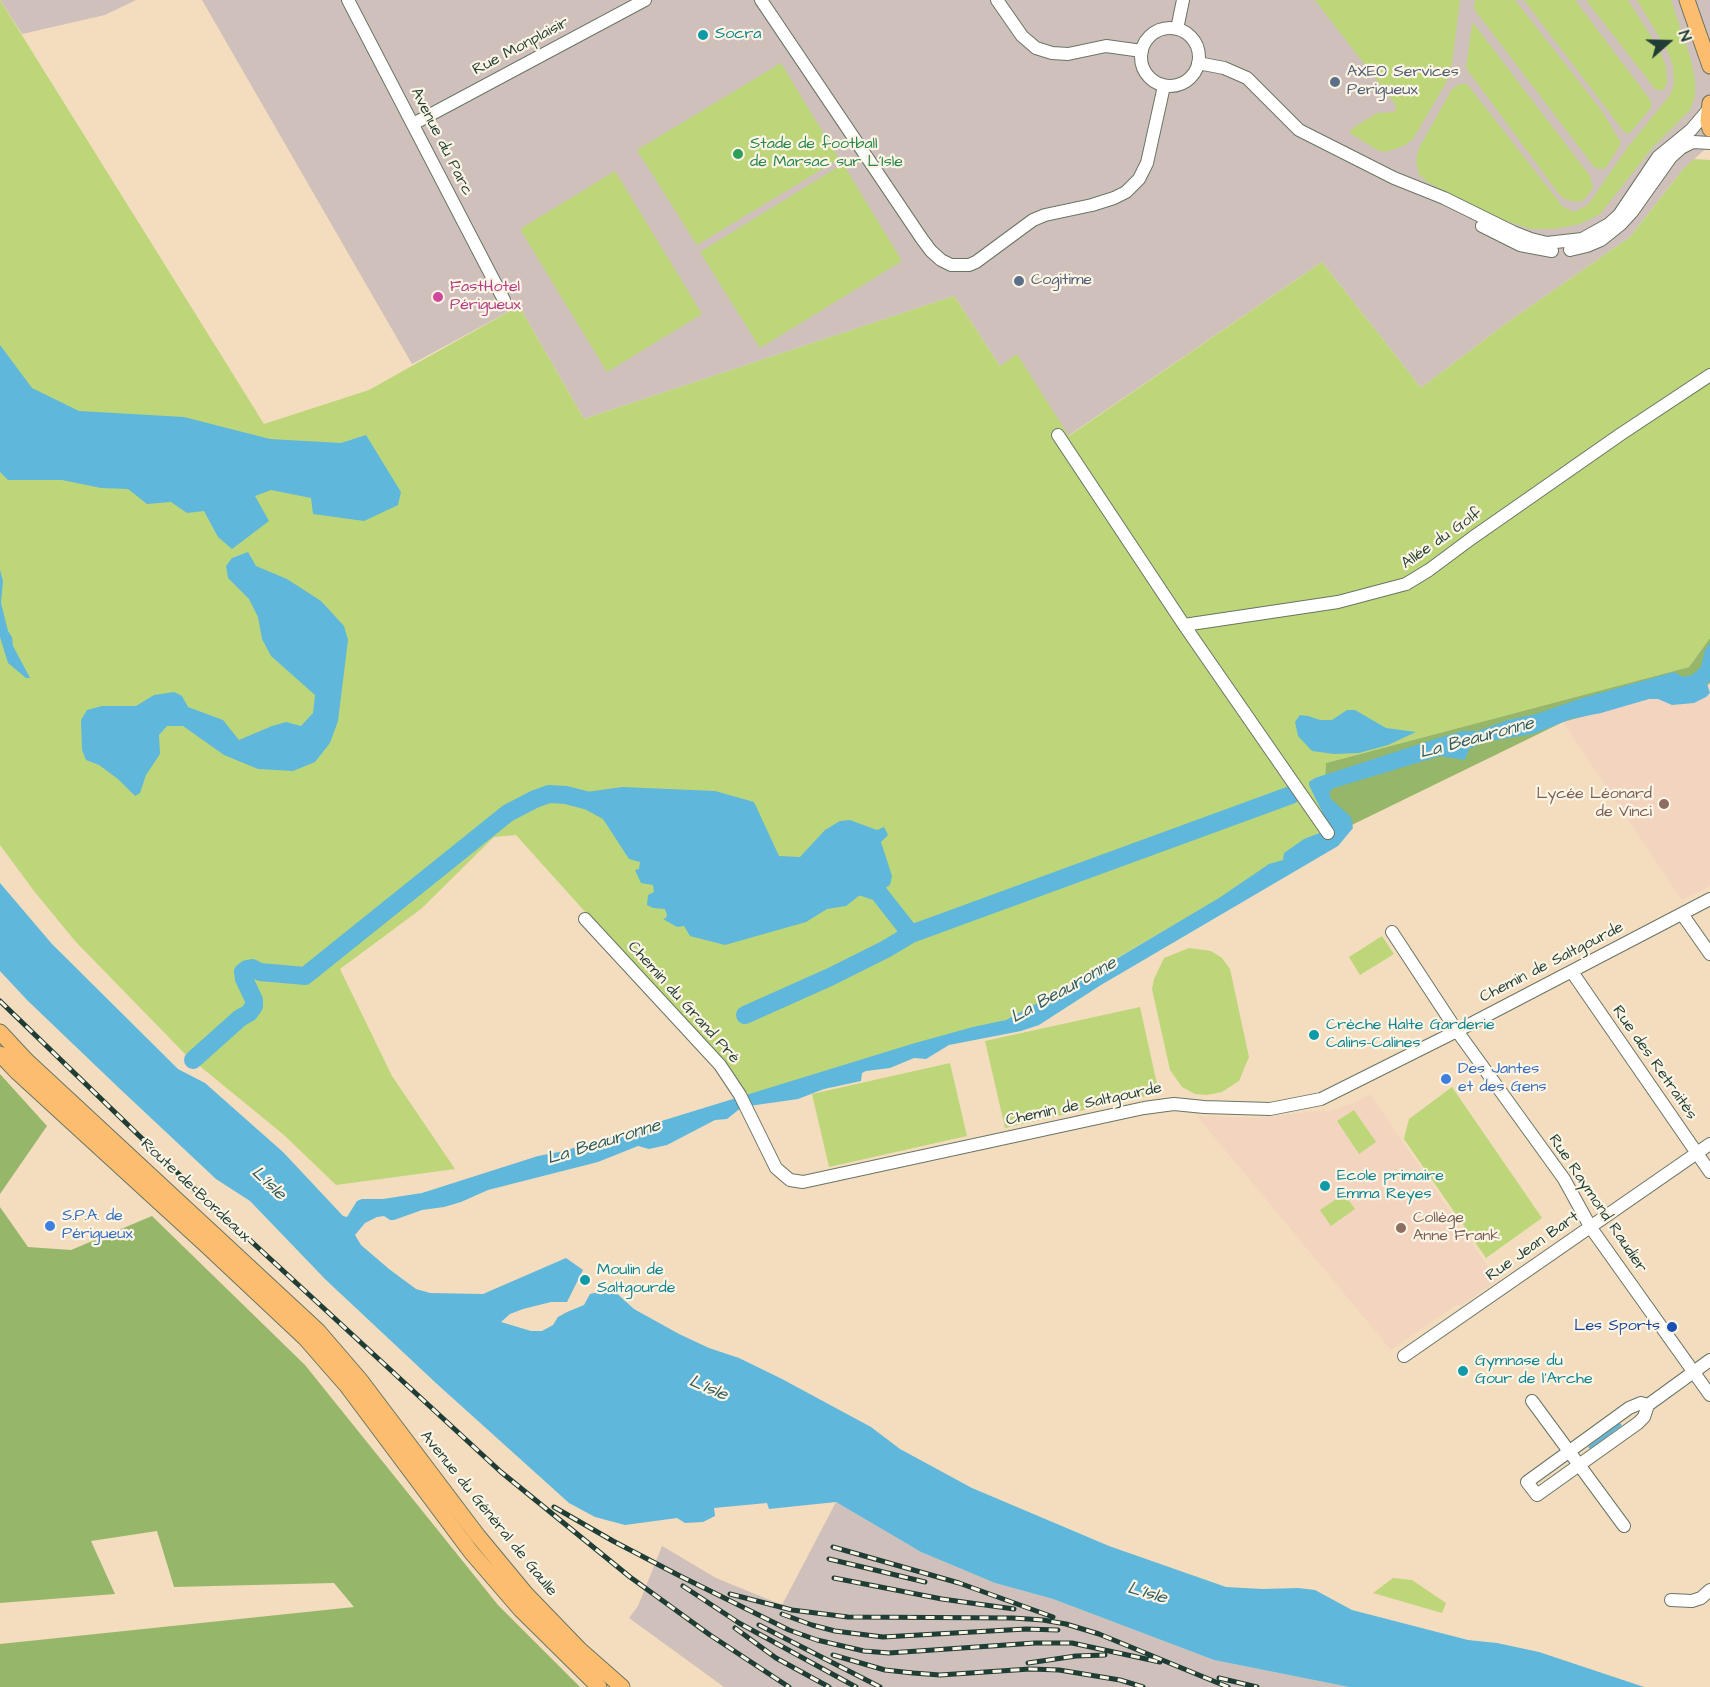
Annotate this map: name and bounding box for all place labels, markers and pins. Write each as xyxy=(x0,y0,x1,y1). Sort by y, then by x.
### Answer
place label: Socra xyxy=(715,25,761,45)
marker: Socra xyxy=(696,28,710,42)
place label: AXEO Services Perigueux xyxy=(1347,63,1459,101)
marker: AXEO Services Perigueux xyxy=(1328,75,1342,89)
place label: Stade de football de Marsac sur L'Isle xyxy=(750,135,903,173)
marker: Stade de football de Marsac sur L'Isle xyxy=(731,147,745,161)
place label: Cogitime xyxy=(1031,271,1092,291)
marker: Cogitime xyxy=(1012,274,1026,288)
place label: FastHotel Périgueux xyxy=(450,278,521,316)
marker: FastHotel Périgueux xyxy=(431,290,445,304)
place label: Lycée Léonard de Vinci xyxy=(1536,785,1652,823)
marker: Lycée Léonard de Vinci xyxy=(1657,797,1671,811)
place label: Crèche Halte Garderie Calins-Calines xyxy=(1326,1016,1495,1054)
marker: Crèche Halte Garderie Calins-Calines xyxy=(1307,1028,1321,1042)
place label: Des Jantes et des Gens xyxy=(1458,1060,1547,1098)
marker: Des Jantes et des Gens xyxy=(1439,1072,1453,1086)
place label: Ecole primaire Emma Reyes xyxy=(1337,1167,1444,1205)
marker: Ecole primaire Emma Reyes xyxy=(1318,1179,1332,1193)
place label: S.P.A. de Périgueux xyxy=(62,1207,133,1245)
place label: Collège Anne Frank xyxy=(1413,1209,1500,1247)
marker: S.P.A. de Périgueux xyxy=(43,1219,57,1233)
marker: Collège Anne Frank xyxy=(1394,1221,1408,1235)
place label: Moulin de Saltgourde xyxy=(597,1261,675,1299)
marker: Moulin de Saltgourde xyxy=(578,1273,592,1287)
place label: Les Sports xyxy=(1574,1317,1660,1337)
marker: Les Sports xyxy=(1665,1320,1679,1334)
place label: Gymnase du Gour de l'Arche xyxy=(1475,1352,1593,1390)
marker: Gymnase du Gour de l'Arche xyxy=(1456,1364,1470,1378)

